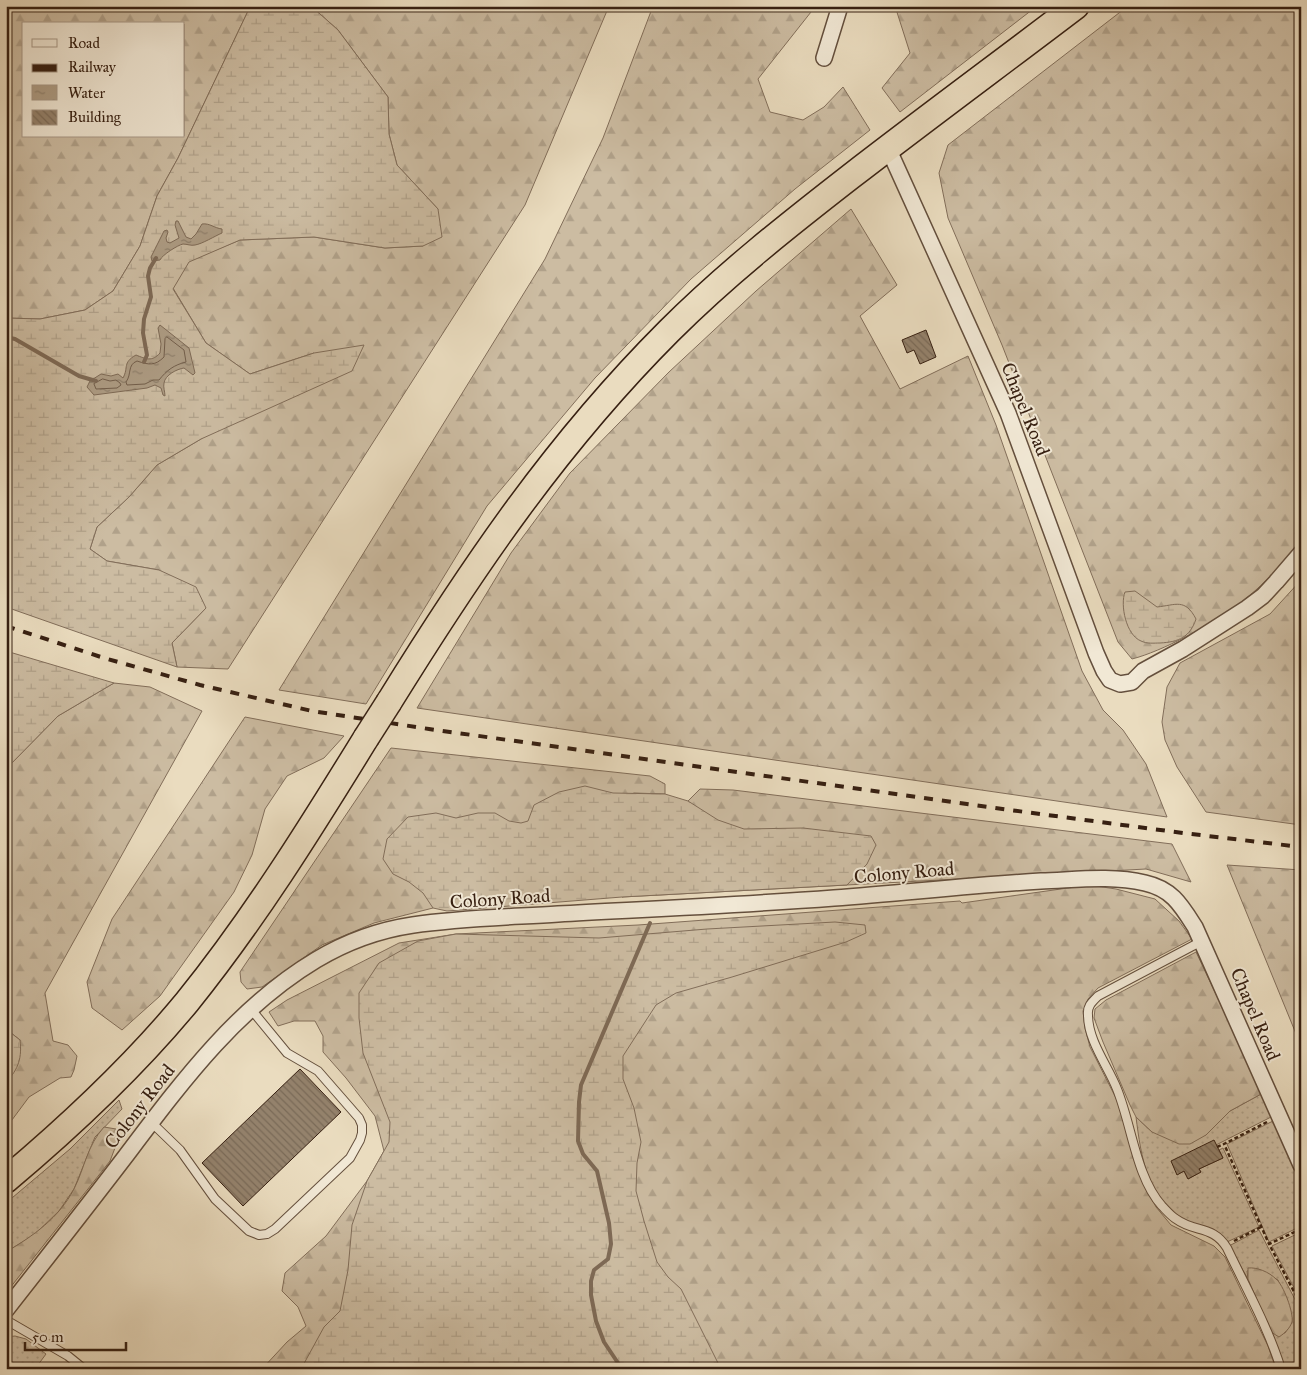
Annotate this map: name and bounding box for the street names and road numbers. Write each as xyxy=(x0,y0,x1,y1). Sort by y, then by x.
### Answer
street label: Chapel Road xyxy=(996,359,1055,460)
street label: Colony Road xyxy=(853,857,956,888)
street label: Colony Road xyxy=(449,883,552,913)
street label: Chapel Road xyxy=(1226,964,1286,1065)
street label: Colony Road xyxy=(99,1059,180,1153)

